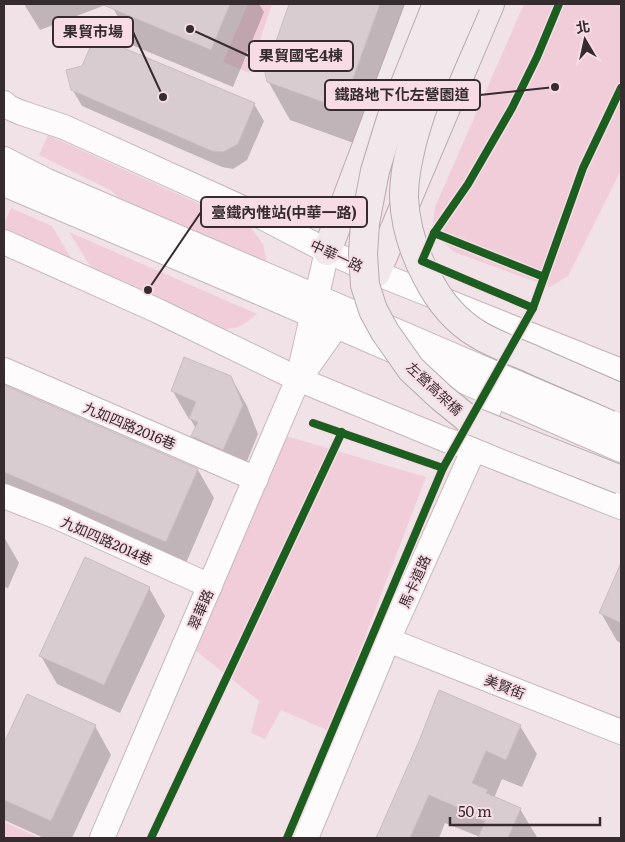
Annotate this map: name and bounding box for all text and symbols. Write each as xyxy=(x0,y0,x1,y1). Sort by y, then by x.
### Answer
north arrow xyxy=(560,15,610,65)
text: 北 xyxy=(574,15,591,37)
callout: 果貿市場 xyxy=(53,17,133,47)
text: 果貿市場 xyxy=(63,19,123,42)
callout: 果貿國宅4棟 xyxy=(249,41,353,71)
text: 果貿國宅4棟 xyxy=(259,43,343,66)
callout: 鐵路地下化左營園道 xyxy=(325,80,480,110)
text: 鐵路地下化左營園道 xyxy=(334,82,470,105)
callout: 臺鐵內惟站(中華一路) xyxy=(201,197,367,227)
text: 臺鐵內惟站(中華一路) xyxy=(211,200,357,223)
street label: 中華一路 xyxy=(307,234,367,276)
street label: 左營高架橋 xyxy=(403,357,467,419)
street label: 九如四路2016巷 xyxy=(81,397,179,453)
street label: 九如四路2014巷 xyxy=(58,511,156,569)
street label: 馬卡道路 xyxy=(393,551,435,611)
street label: 翠華路 xyxy=(183,586,217,632)
street label: 美賢街 xyxy=(482,669,528,703)
scale bar xyxy=(450,794,600,826)
text: 50 m xyxy=(458,799,492,822)

